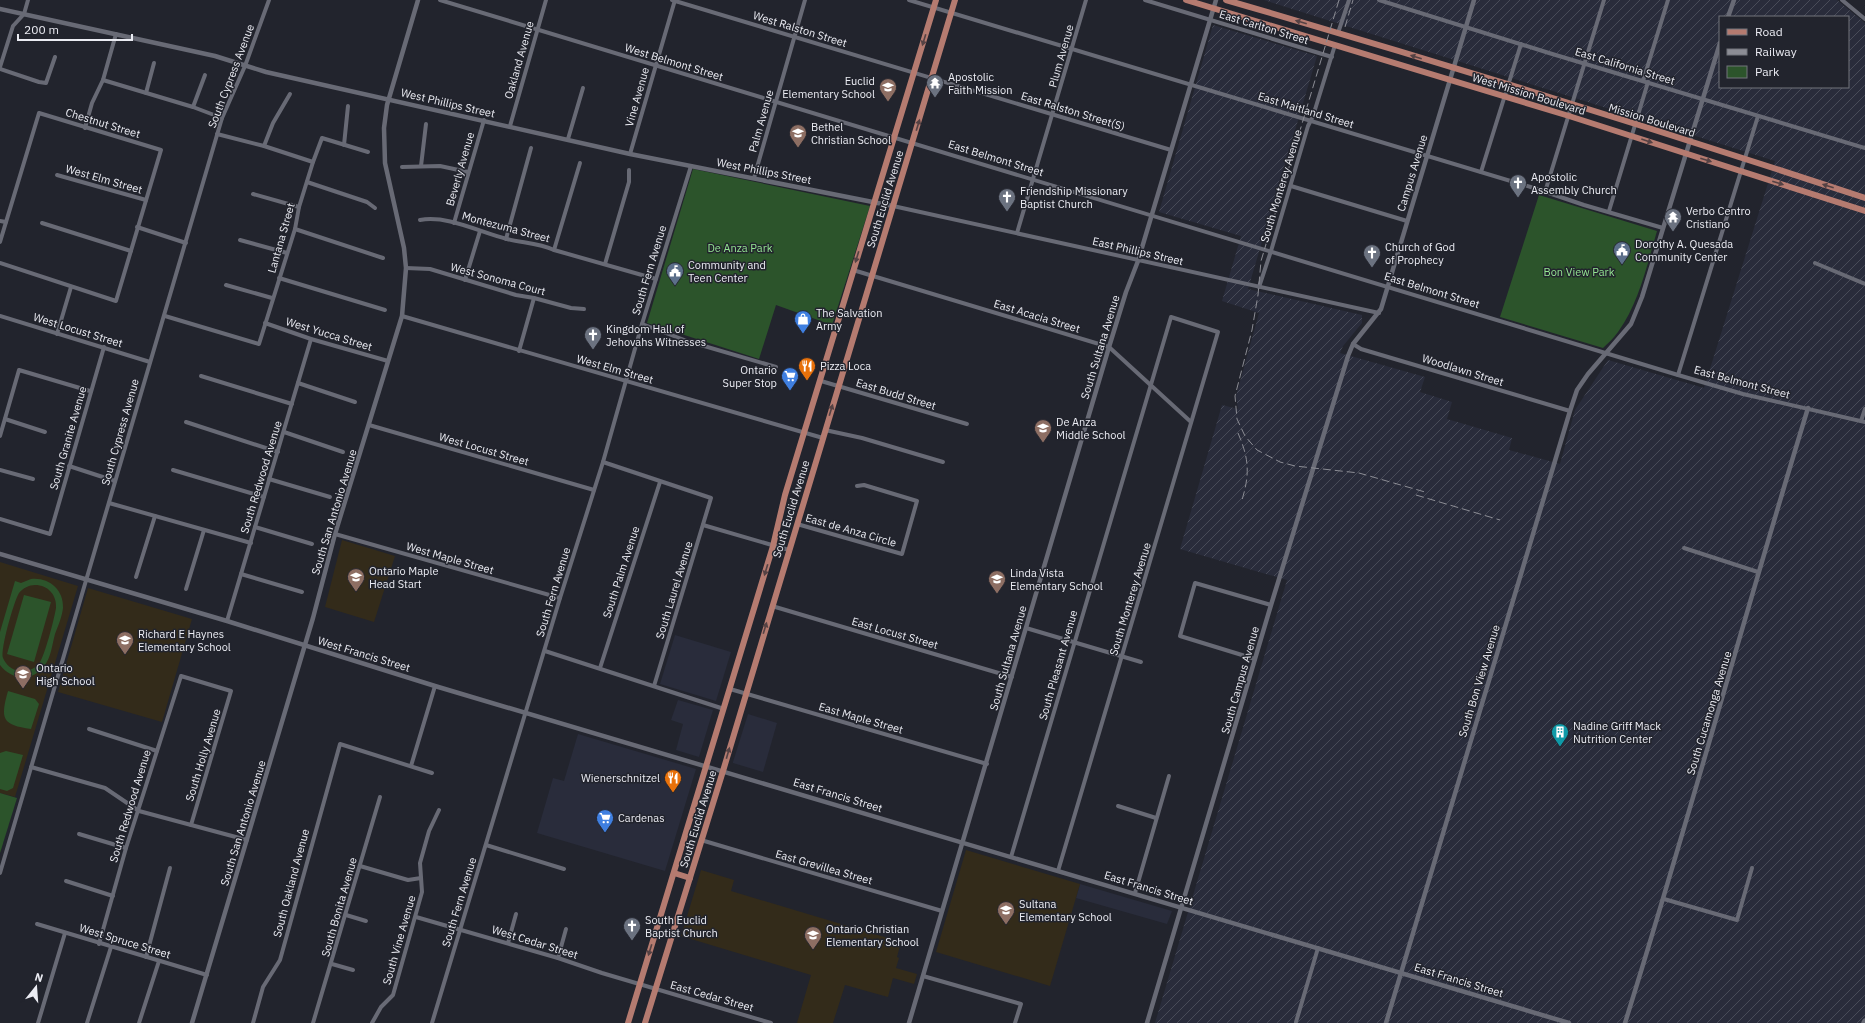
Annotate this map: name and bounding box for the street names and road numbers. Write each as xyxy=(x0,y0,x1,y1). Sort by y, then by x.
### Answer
street label: East Carlton Street xyxy=(1218,7,1310,47)
street label: West Ralston Street xyxy=(751,8,849,50)
street label: Oakland Avenue xyxy=(501,19,537,101)
street label: South Cypress Avenue xyxy=(205,22,257,130)
street label: Plum Avenue xyxy=(1045,23,1077,89)
street label: West Belmont Street xyxy=(623,40,725,84)
street label: East California Street xyxy=(1573,44,1677,88)
street label: Vine Avenue xyxy=(622,66,652,128)
street label: West Mission Boulevard xyxy=(1471,70,1587,118)
street label: West Phillips Street xyxy=(400,85,497,121)
street label: Palm Avenue xyxy=(745,88,777,154)
street label: East Ralston Street(S) xyxy=(1019,89,1127,133)
street label: East Maitland Street xyxy=(1256,89,1356,131)
street label: Mission Boulevard xyxy=(1607,100,1697,140)
street label: Chestnut Street xyxy=(64,105,142,141)
street label: South Monterey Avenue xyxy=(1257,128,1305,244)
street label: Beverly Avenue xyxy=(443,130,477,208)
street label: Campus Avenue xyxy=(1394,133,1430,213)
street label: East Belmont Street xyxy=(947,137,1045,179)
street label: South Euclid Avenue xyxy=(864,149,906,249)
street label: West Phillips Street xyxy=(715,155,813,187)
street label: West Elm Street xyxy=(64,161,144,197)
street label: Lantana Street xyxy=(264,201,298,275)
street label: Montezuma Street xyxy=(460,208,552,246)
street label: South Fern Avenue xyxy=(629,223,669,317)
street label: East Phillips Street xyxy=(1091,234,1185,268)
street label: West Sonoma Court xyxy=(449,260,547,298)
street label: East Belmont Street xyxy=(1383,269,1481,311)
street label: South Sultana Avenue xyxy=(1077,293,1123,401)
street label: East Acacia Street xyxy=(992,296,1082,336)
street label: West Locust Street xyxy=(32,310,124,350)
street label: West Yucca Street xyxy=(284,314,374,354)
street label: West Elm Street xyxy=(575,351,655,387)
street label: Woodlawn Street xyxy=(1420,351,1506,389)
street label: East Belmont Street xyxy=(1692,362,1792,402)
street label: East Budd Street xyxy=(854,375,938,413)
street label: South Cypress Avenue xyxy=(98,377,142,487)
street label: South Granite Avenue xyxy=(46,385,90,491)
street label: South Redwood Avenue xyxy=(237,419,285,535)
street label: West Locust Street xyxy=(438,429,531,469)
street label: South San Antonio Avenue xyxy=(308,448,360,576)
street label: South Euclid Avenue xyxy=(770,459,812,559)
street label: East de Anza Circle xyxy=(804,510,898,550)
street label: South Palm Avenue xyxy=(600,524,642,620)
street label: West Maple Street xyxy=(405,539,496,577)
street label: South Laurel Avenue xyxy=(652,539,696,641)
street label: South Monterey Avenue xyxy=(1106,541,1154,657)
street label: South Fern Avenue xyxy=(533,545,573,639)
street label: South Sultana Avenue xyxy=(986,604,1030,712)
street label: South Pleasant Avenue xyxy=(1036,608,1080,722)
street label: East Locust Street xyxy=(850,614,940,652)
street label: South Bon View Avenue xyxy=(1455,623,1503,739)
street label: South Campus Avenue xyxy=(1218,625,1262,735)
street label: West Francis Street xyxy=(316,633,412,675)
street label: South Cucamonga Avenue xyxy=(1683,649,1735,777)
street label: East Maple Street xyxy=(817,699,905,737)
street label: South Holly Avenue xyxy=(182,707,224,803)
street label: South Redwood Avenue xyxy=(106,748,154,864)
street label: South San Antonio Avenue xyxy=(217,759,269,887)
street label: South Euclid Avenue xyxy=(677,769,719,869)
street label: East Francis Street xyxy=(792,775,884,815)
street label: South Oakland Avenue xyxy=(270,827,312,939)
street label: East Grevillea Street xyxy=(774,846,874,888)
street label: South Fern Avenue xyxy=(439,855,479,949)
street label: South Bonita Avenue xyxy=(318,856,360,958)
street label: East Francis Street xyxy=(1103,868,1195,908)
street label: South Vine Avenue xyxy=(380,894,418,986)
street label: West Spruce Street xyxy=(78,920,172,962)
street label: West Cedar Street xyxy=(490,922,580,962)
street label: East Francis Street xyxy=(1413,960,1505,1000)
street label: East Cedar Street xyxy=(669,977,755,1015)

